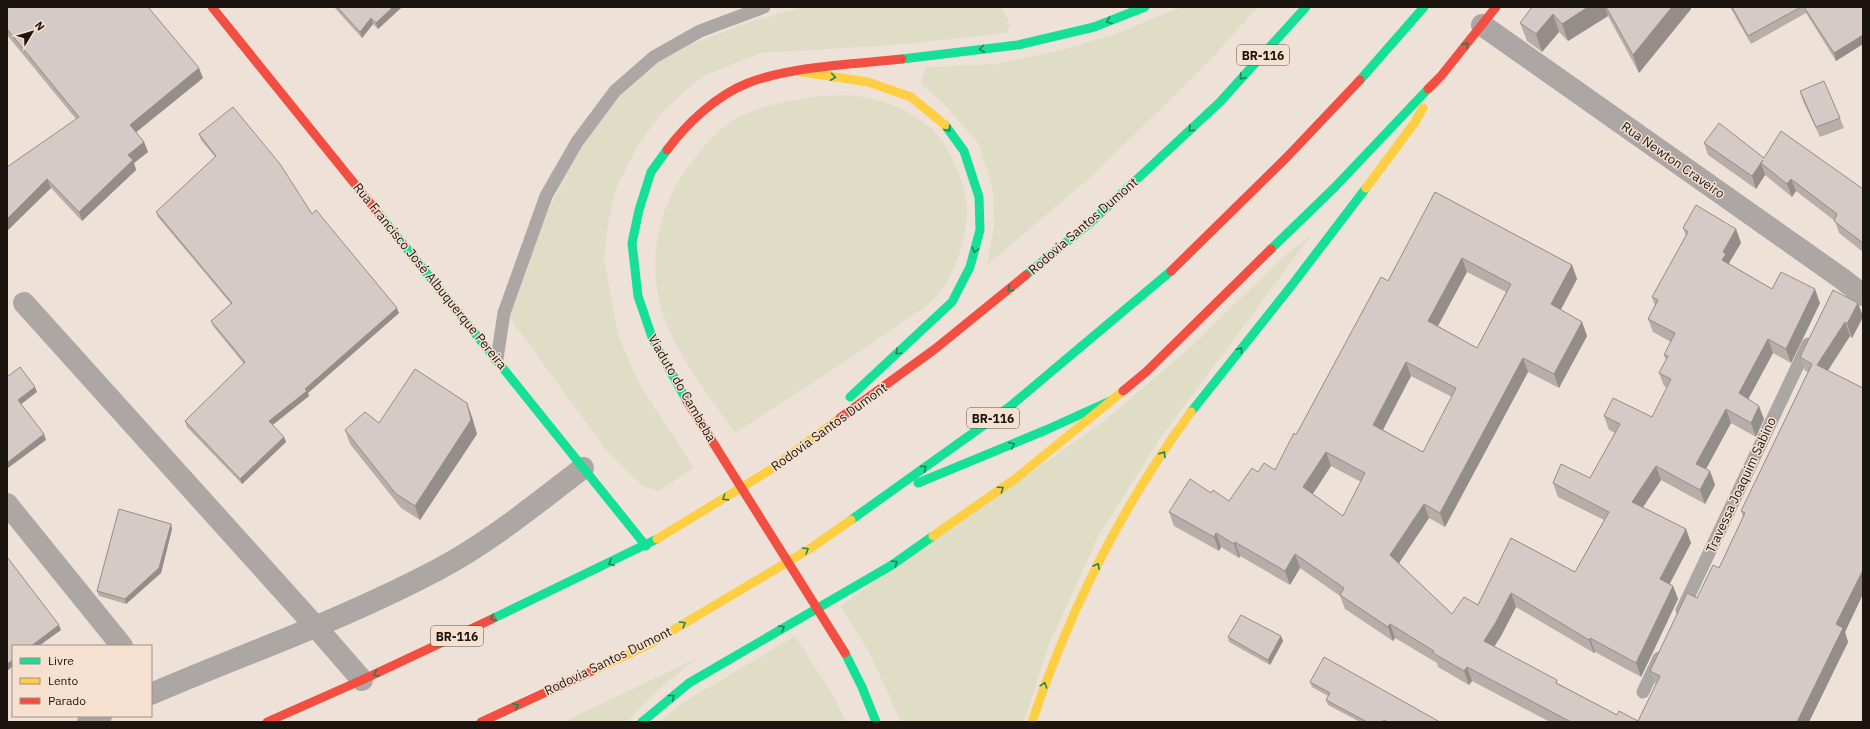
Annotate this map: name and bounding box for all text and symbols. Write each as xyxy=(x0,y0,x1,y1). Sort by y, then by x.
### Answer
north arrow xyxy=(12,12,52,52)
one-way arrow xyxy=(1105,17,1112,25)
text: N xyxy=(32,18,48,33)
one-way arrow xyxy=(1461,43,1468,50)
one-way arrow xyxy=(979,44,985,53)
road number: BR-116 xyxy=(1237,45,1289,65)
one-way arrow xyxy=(830,72,836,81)
one-way arrow xyxy=(1240,73,1247,80)
street label: Rua Newton Craveiro xyxy=(1618,118,1728,202)
one-way arrow xyxy=(943,124,950,131)
one-way arrow xyxy=(1188,124,1196,132)
street label: Rodovia Santos Dumont xyxy=(1025,174,1141,278)
street label: Rua Francisco José Albuquerque Pereira xyxy=(349,179,511,373)
one-way arrow xyxy=(971,247,980,254)
one-way arrow xyxy=(1007,284,1014,291)
street label: Viaduto do Cambeba xyxy=(644,331,720,445)
one-way arrow xyxy=(896,347,903,354)
one-way arrow xyxy=(1236,348,1243,355)
street label: Rodovia Santos Dumont xyxy=(768,379,890,475)
road number: BR-116 xyxy=(967,408,1019,428)
street label: Travessa Joaquim Sabino xyxy=(1702,414,1780,556)
one-way arrow xyxy=(1008,441,1015,449)
one-way arrow xyxy=(1158,452,1165,459)
one-way arrow xyxy=(920,466,927,473)
one-way arrow xyxy=(997,487,1004,494)
one-way arrow xyxy=(722,493,729,501)
one-way arrow xyxy=(802,548,809,555)
one-way arrow xyxy=(607,558,615,566)
one-way arrow xyxy=(891,560,898,568)
one-way arrow xyxy=(1092,563,1099,570)
one-way arrow xyxy=(490,613,498,621)
one-way arrow xyxy=(679,621,686,629)
street label: Rodovia Santos Dumont xyxy=(542,623,674,699)
one-way arrow xyxy=(778,625,785,633)
road number: BR-116 xyxy=(431,626,483,646)
legend xyxy=(12,645,152,717)
text: Livre xyxy=(48,653,74,668)
one-way arrow xyxy=(372,669,380,677)
text: Lento xyxy=(48,673,78,688)
one-way arrow xyxy=(1039,681,1047,688)
text: Parado xyxy=(48,693,86,708)
one-way arrow xyxy=(667,694,674,701)
one-way arrow xyxy=(512,703,519,711)

